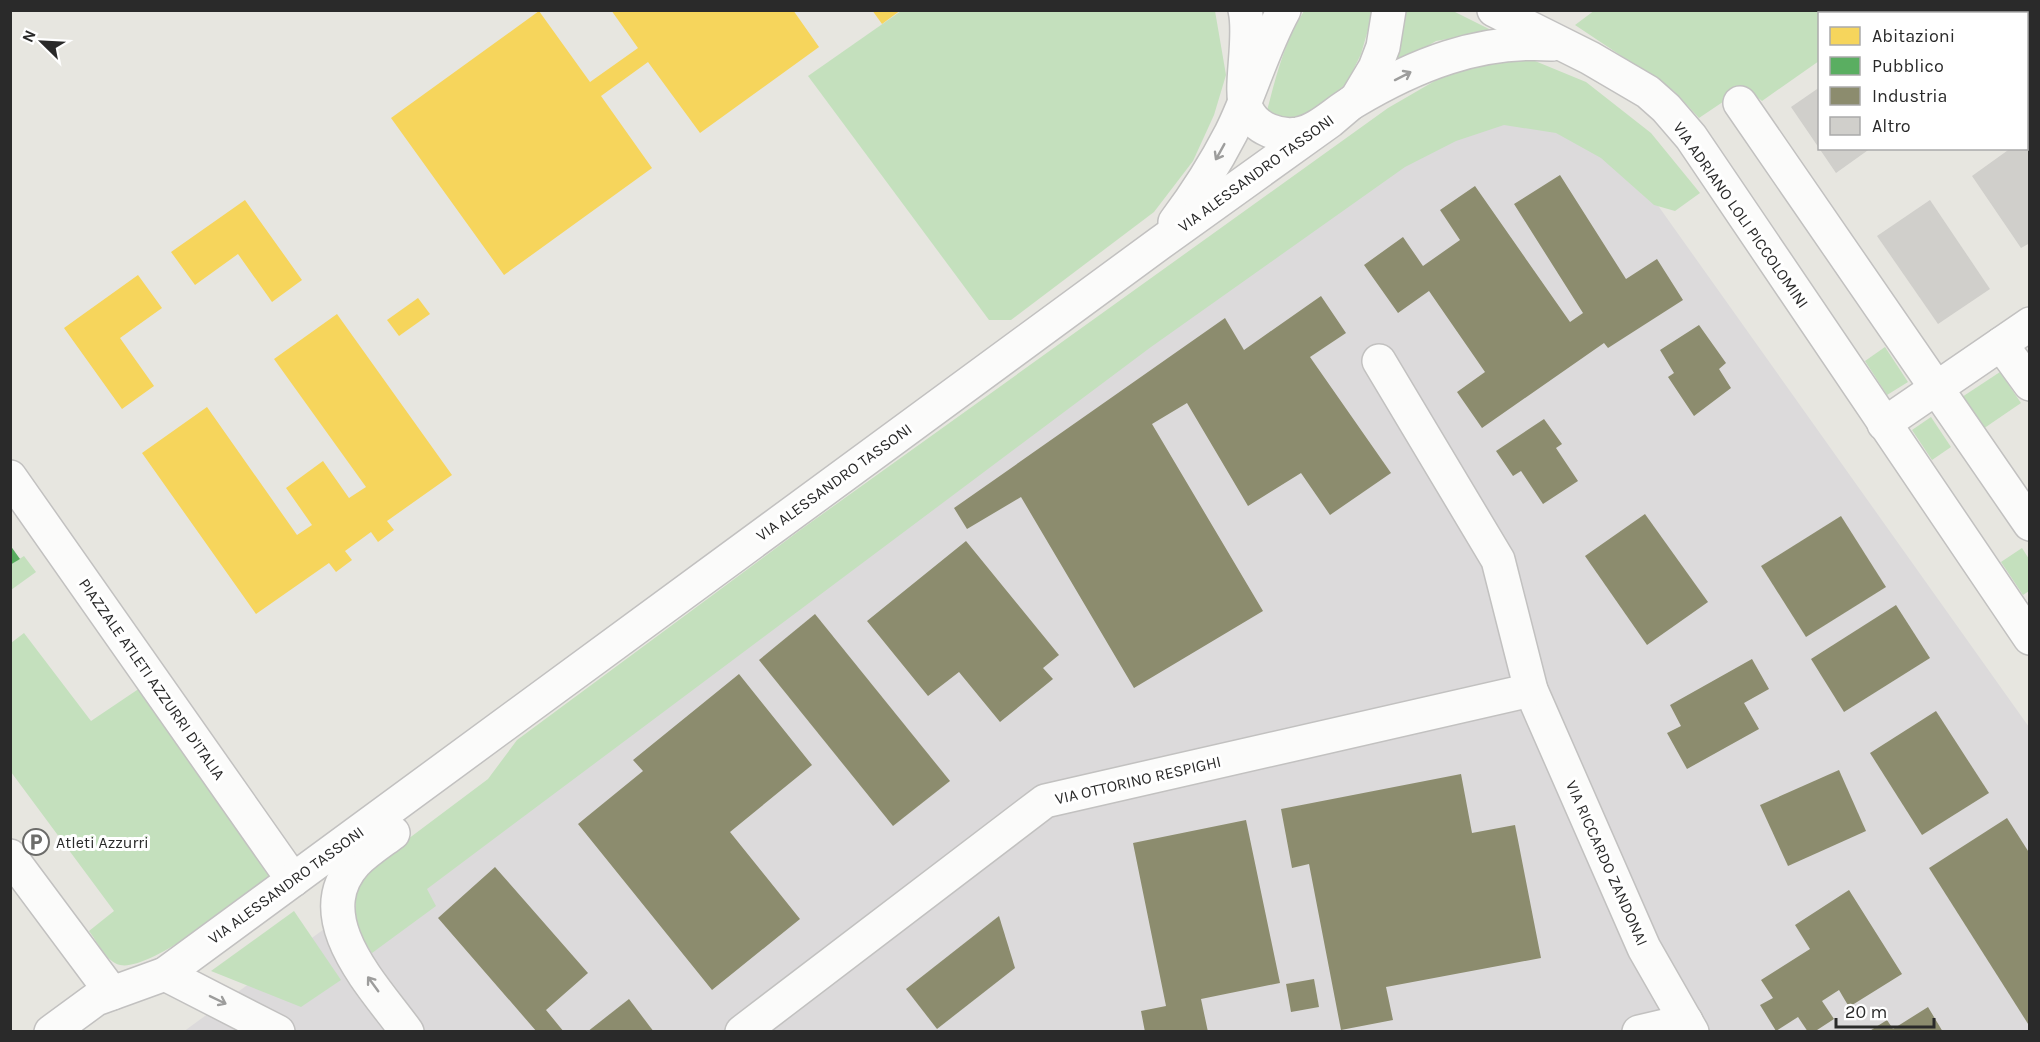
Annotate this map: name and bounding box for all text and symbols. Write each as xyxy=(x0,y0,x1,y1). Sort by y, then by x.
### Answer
north arrow xyxy=(12,12,72,72)
legend xyxy=(1818,12,2028,150)
text: Abitazioni xyxy=(1872,25,1955,47)
text: N xyxy=(18,27,40,45)
text: Pubblico xyxy=(1872,55,1944,77)
one-way arrow xyxy=(1394,69,1412,81)
text: Industria xyxy=(1872,85,1947,107)
street label: VIA ALESSANDRO TASSONI xyxy=(1174,110,1338,236)
text: Altro xyxy=(1872,115,1911,137)
street label: VIA ADRIANO LOLI PICCOLOMINI xyxy=(1669,118,1813,312)
one-way arrow xyxy=(1214,143,1225,161)
street label: VIA ALESSANDRO TASSONI xyxy=(752,419,916,545)
street label: PIAZZALE ATLETI AZZURRI D'ITALIA xyxy=(75,575,229,783)
street label: VIA OTTORINO RESPIGHI xyxy=(1053,752,1223,808)
street label: VIA RICCARDO ZANDONAI xyxy=(1562,777,1652,949)
street label: VIA ALESSANDRO TASSONI xyxy=(204,822,368,948)
parking icon: Atleti Azzurri xyxy=(21,827,51,857)
place label: Atleti Azzurri xyxy=(56,833,149,852)
one-way arrow xyxy=(367,977,379,993)
scale bar xyxy=(1836,991,1934,1029)
one-way arrow xyxy=(208,994,226,1006)
text: 20 m xyxy=(1845,1001,1887,1023)

